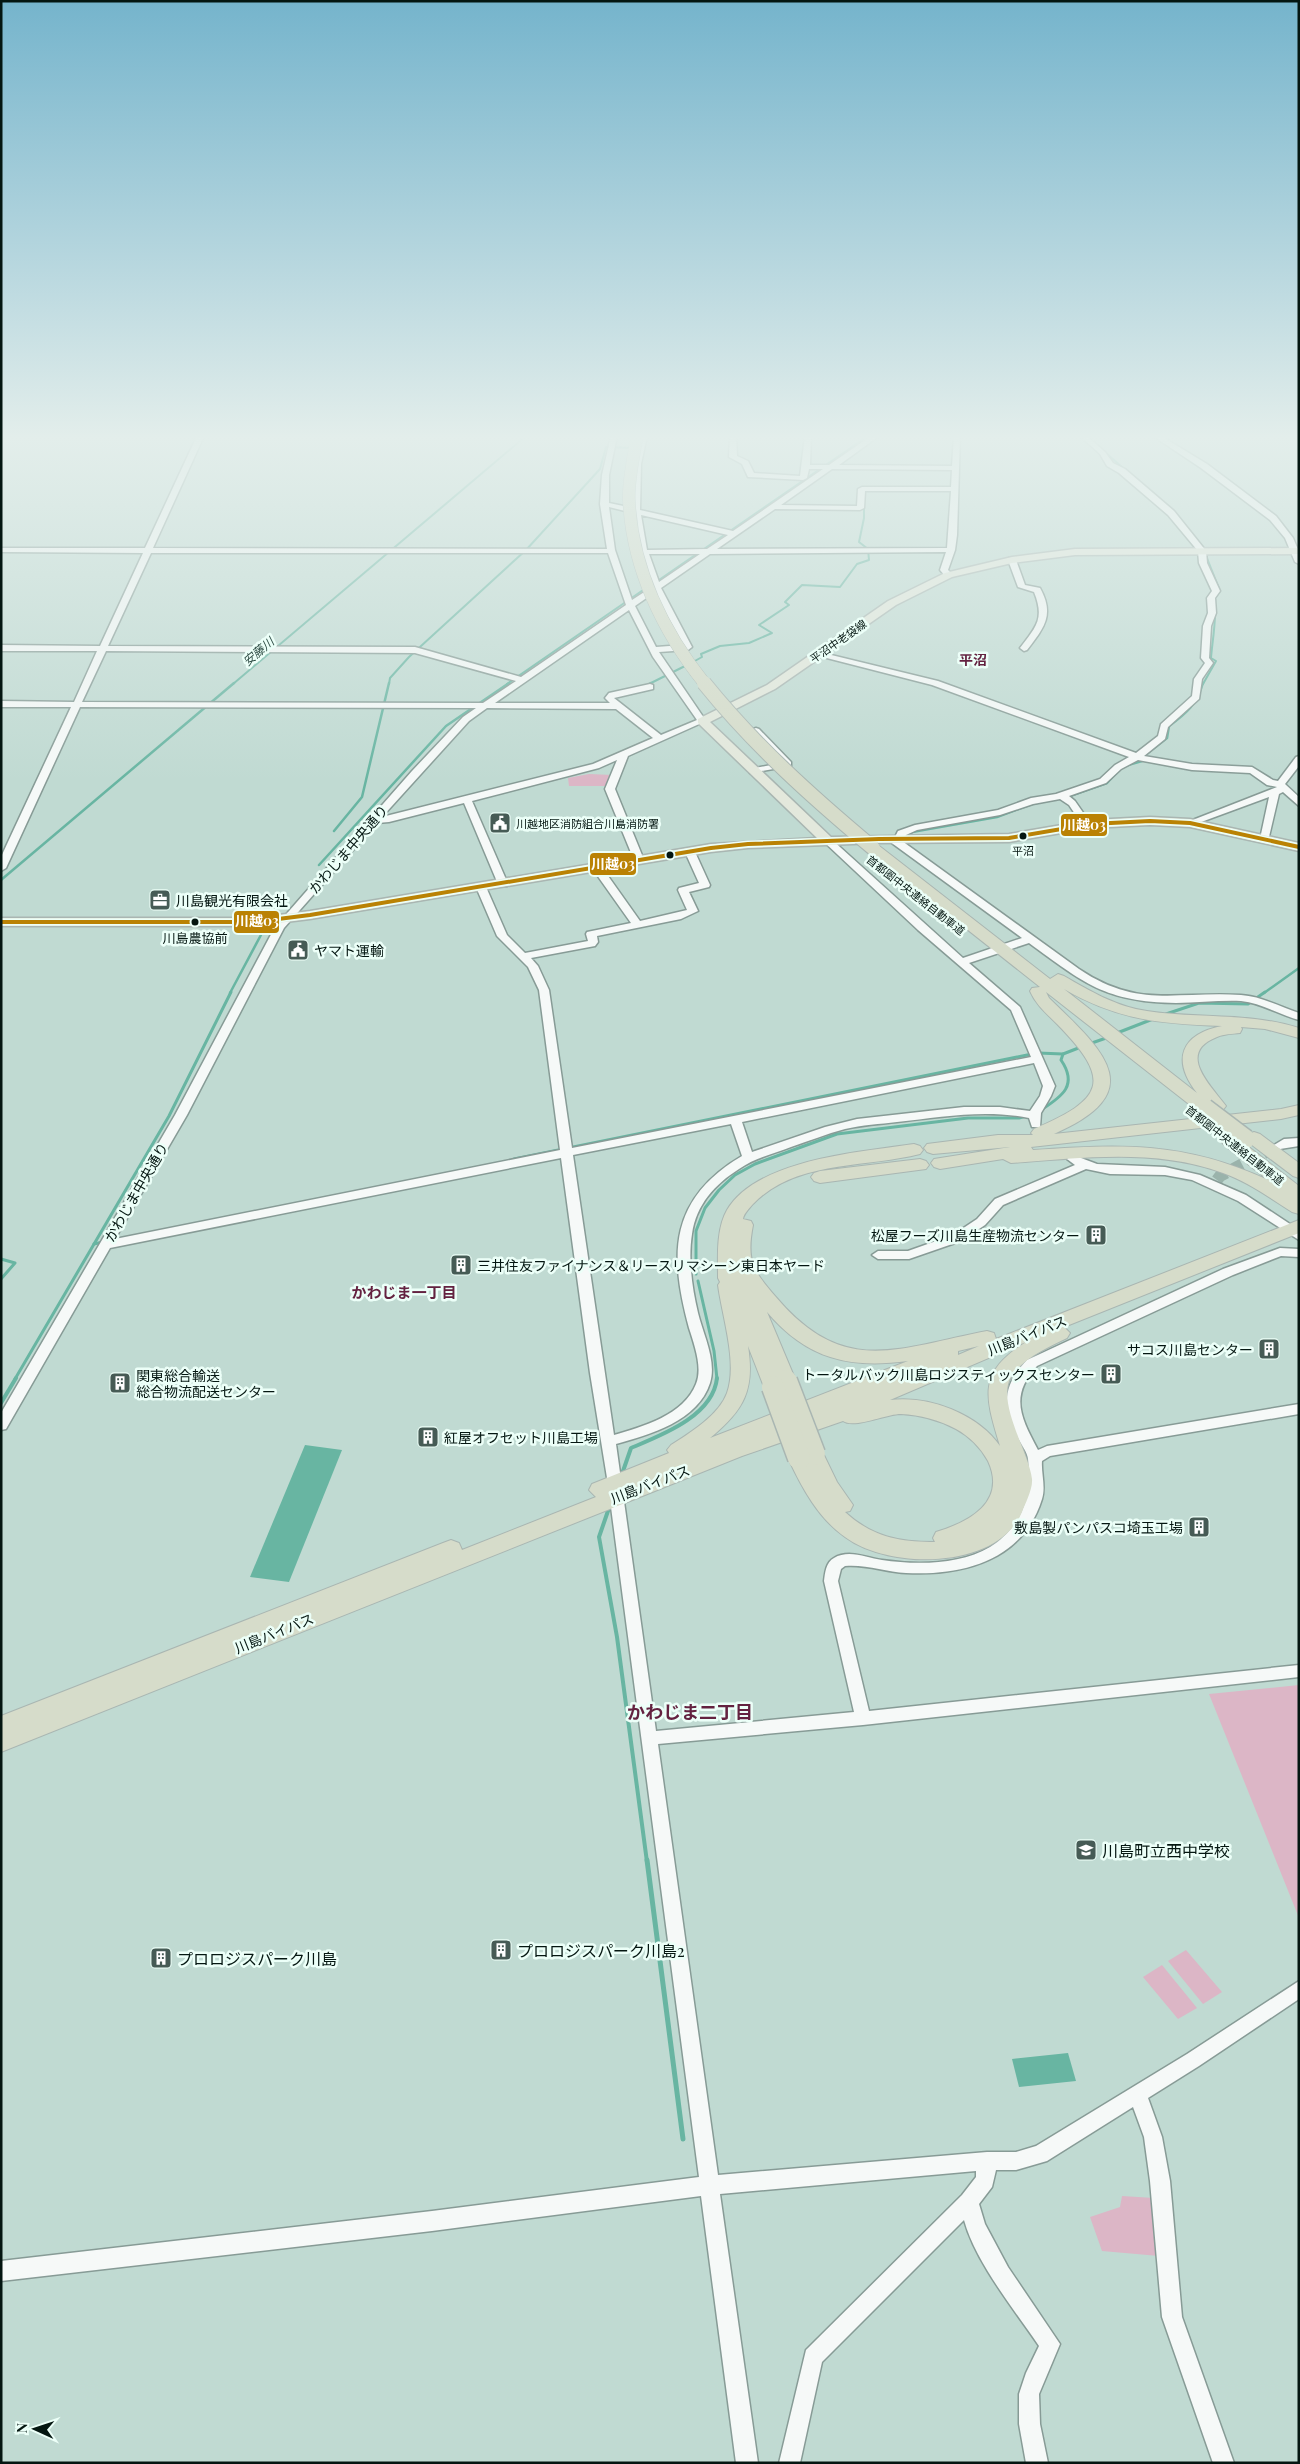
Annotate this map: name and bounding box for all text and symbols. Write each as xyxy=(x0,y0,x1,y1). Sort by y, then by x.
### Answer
street label: 平沼中老袋線 xyxy=(807,616,869,666)
water label: 安藤川 xyxy=(239,632,278,669)
district label: 平沼 xyxy=(959,650,987,669)
street label: かわじま中央通り xyxy=(304,801,392,897)
public building icon: 川越地区消防組合川島消防署 xyxy=(488,811,512,835)
line badge: 川越03 xyxy=(1060,813,1108,837)
text: 川越03 xyxy=(1062,815,1106,834)
place label: 川越地区消防組合川島消防署 xyxy=(516,816,659,831)
marker: 平沼 xyxy=(1018,831,1028,841)
place label: 平沼 xyxy=(1012,843,1034,858)
unlabelled marker xyxy=(665,850,675,860)
line badge: 川越03 xyxy=(589,852,637,876)
street label: 首都圏中央連絡自動車道 xyxy=(864,852,968,938)
text: 川越03 xyxy=(591,854,635,873)
office icon: 川島観光有限会社 xyxy=(148,888,172,912)
place label: 川島観光有限会社 xyxy=(176,891,288,910)
line badge: 川越03 xyxy=(233,910,280,934)
text: 川越03 xyxy=(235,911,279,930)
marker: 川島農協前 xyxy=(190,917,200,927)
place label: 川島農協前 xyxy=(162,929,228,946)
public building icon: ヤマト運輸 xyxy=(286,938,310,962)
place label: ヤマト運輸 xyxy=(314,941,384,960)
street label: 首都圏中央連絡自動車道 xyxy=(1183,1102,1287,1188)
street label: かわじま中央通り xyxy=(100,1139,172,1245)
building icon: 松屋フーズ川島生産物流センター xyxy=(1084,1223,1108,1247)
place label: 松屋フーズ川島生産物流センター xyxy=(871,1226,1080,1245)
building icon: 三井住友ファイナンス＆リースリマシーン東日本ヤード xyxy=(449,1253,473,1277)
place label: 三井住友ファイナンス＆リースリマシーン東日本ヤード xyxy=(477,1256,825,1275)
district label: かわじま一丁目 xyxy=(351,1282,457,1302)
street label: 川島バイパス xyxy=(985,1311,1069,1359)
building icon: サコス川島センター xyxy=(1257,1337,1281,1361)
place label: サコス川島センター xyxy=(1127,1340,1253,1359)
building icon: トータルバック川島ロジスティックスセンター xyxy=(1099,1362,1123,1386)
place label: トータルバック川島ロジスティックスセンター xyxy=(802,1365,1095,1384)
place label: 関東総合輸送 総合物流配送センター xyxy=(136,1366,276,1401)
building icon: 関東総合輸送 総合物流配送センター xyxy=(108,1371,132,1395)
building icon: 紅屋オフセット川島工場 xyxy=(416,1425,440,1449)
place label: 紅屋オフセット川島工場 xyxy=(444,1428,598,1447)
street label: 川島バイパス xyxy=(608,1460,692,1508)
building icon: 敷島製パンパスコ埼玉工場 xyxy=(1187,1515,1211,1539)
place label: 敷島製パンパスコ埼玉工場 xyxy=(1014,1518,1183,1537)
street label: 川島バイパス xyxy=(232,1609,316,1657)
district label: かわじま二丁目 xyxy=(627,1700,753,1724)
school or university icon: 川島町立西中学校 xyxy=(1074,1838,1098,1862)
place label: 川島町立西中学校 xyxy=(1102,1840,1230,1861)
building icon: プロロジスパーク川島2 xyxy=(489,1938,513,1962)
place label: プロロジスパーク川島2 xyxy=(517,1940,685,1961)
building icon: プロロジスパーク川島 xyxy=(149,1946,173,1970)
place label: プロロジスパーク川島 xyxy=(177,1948,337,1969)
north arrow xyxy=(10,2404,60,2454)
text: N xyxy=(12,2423,31,2434)

